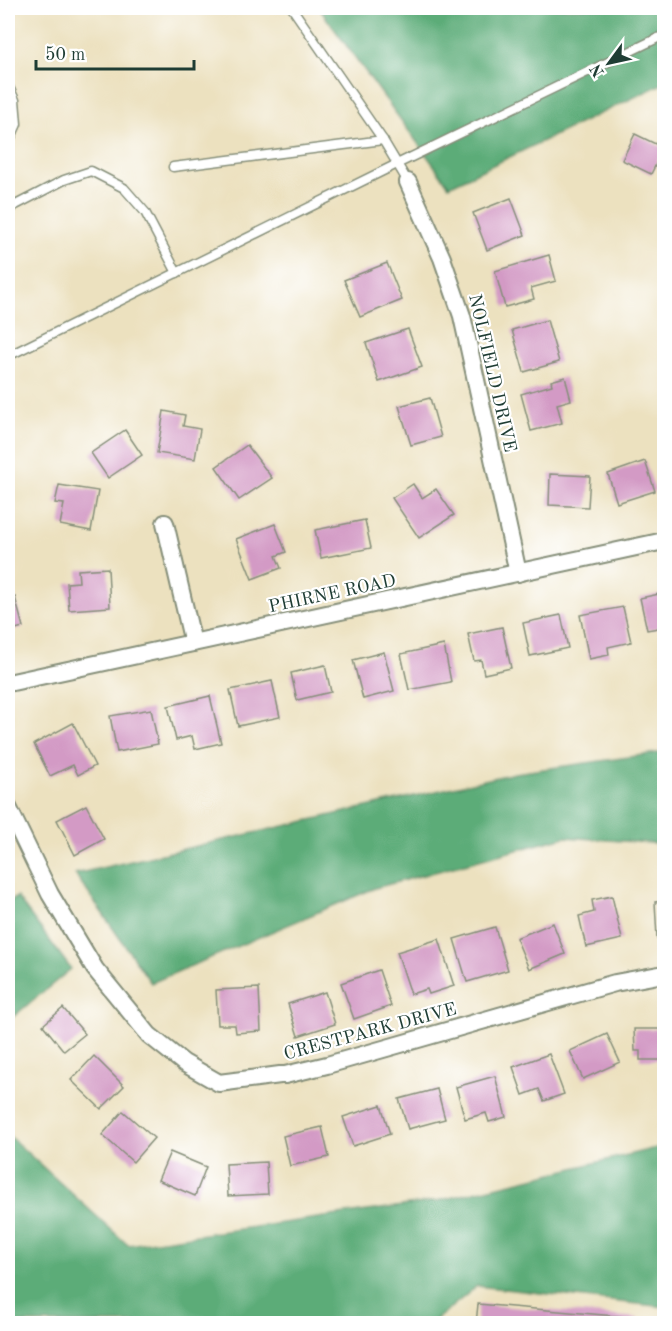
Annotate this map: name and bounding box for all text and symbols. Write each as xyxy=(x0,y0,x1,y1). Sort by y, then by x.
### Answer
scale bar xyxy=(36,33,194,71)
north arrow xyxy=(579,33,639,93)
text: 50 m xyxy=(45,46,85,64)
text: N xyxy=(588,60,608,80)
street label: NOLFIELD DRIVE xyxy=(465,292,519,454)
street label: PHIRNE ROAD xyxy=(267,572,398,616)
street label: CRESTPARK DRIVE xyxy=(282,1000,459,1064)

